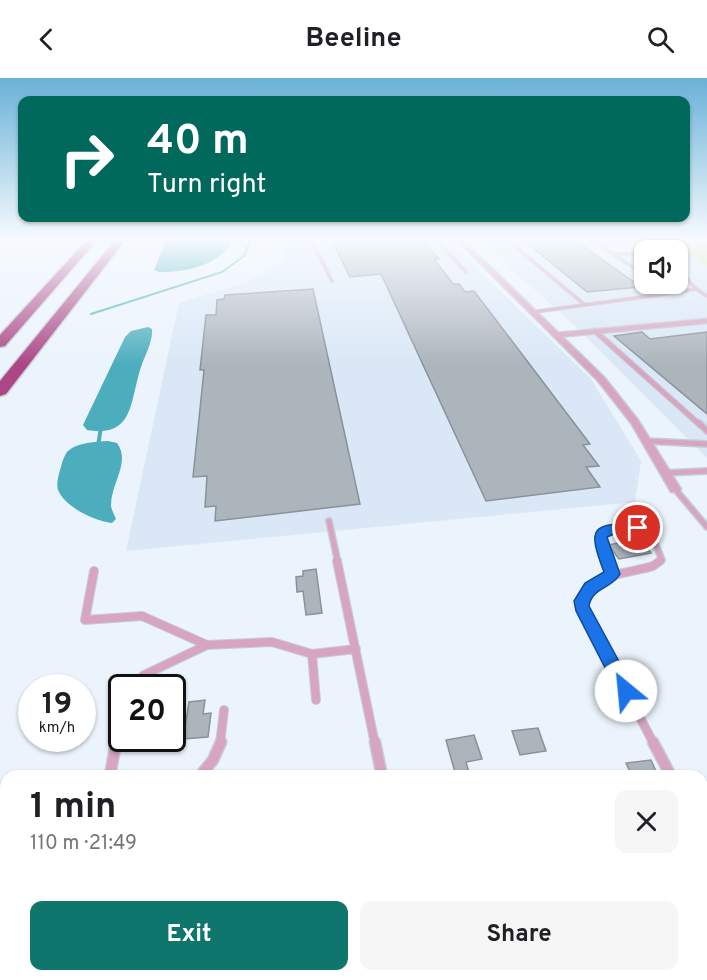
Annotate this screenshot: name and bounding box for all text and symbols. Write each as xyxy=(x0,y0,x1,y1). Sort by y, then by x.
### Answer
text: Beeline xyxy=(305,22,402,56)
icon: back xyxy=(30,23,63,56)
icon: search xyxy=(644,23,677,56)
text: 40 m xyxy=(147,116,249,169)
icon: right xyxy=(48,120,126,198)
text: Turn right xyxy=(147,168,266,202)
map controls xyxy=(634,240,688,294)
button: sound xyxy=(634,240,688,294)
pin xyxy=(612,502,663,553)
icon: arrive xyxy=(621,511,654,544)
position arrow xyxy=(594,659,658,723)
speed limit sign: 20 xyxy=(108,674,186,752)
text: 19 xyxy=(42,687,72,724)
text: km/h xyxy=(39,719,75,738)
text: 1 min xyxy=(30,785,116,831)
button: close xyxy=(615,790,678,853)
text: 110 m · 21:49 xyxy=(30,831,137,857)
button: Exit xyxy=(30,901,348,970)
button: Share xyxy=(360,901,678,970)

